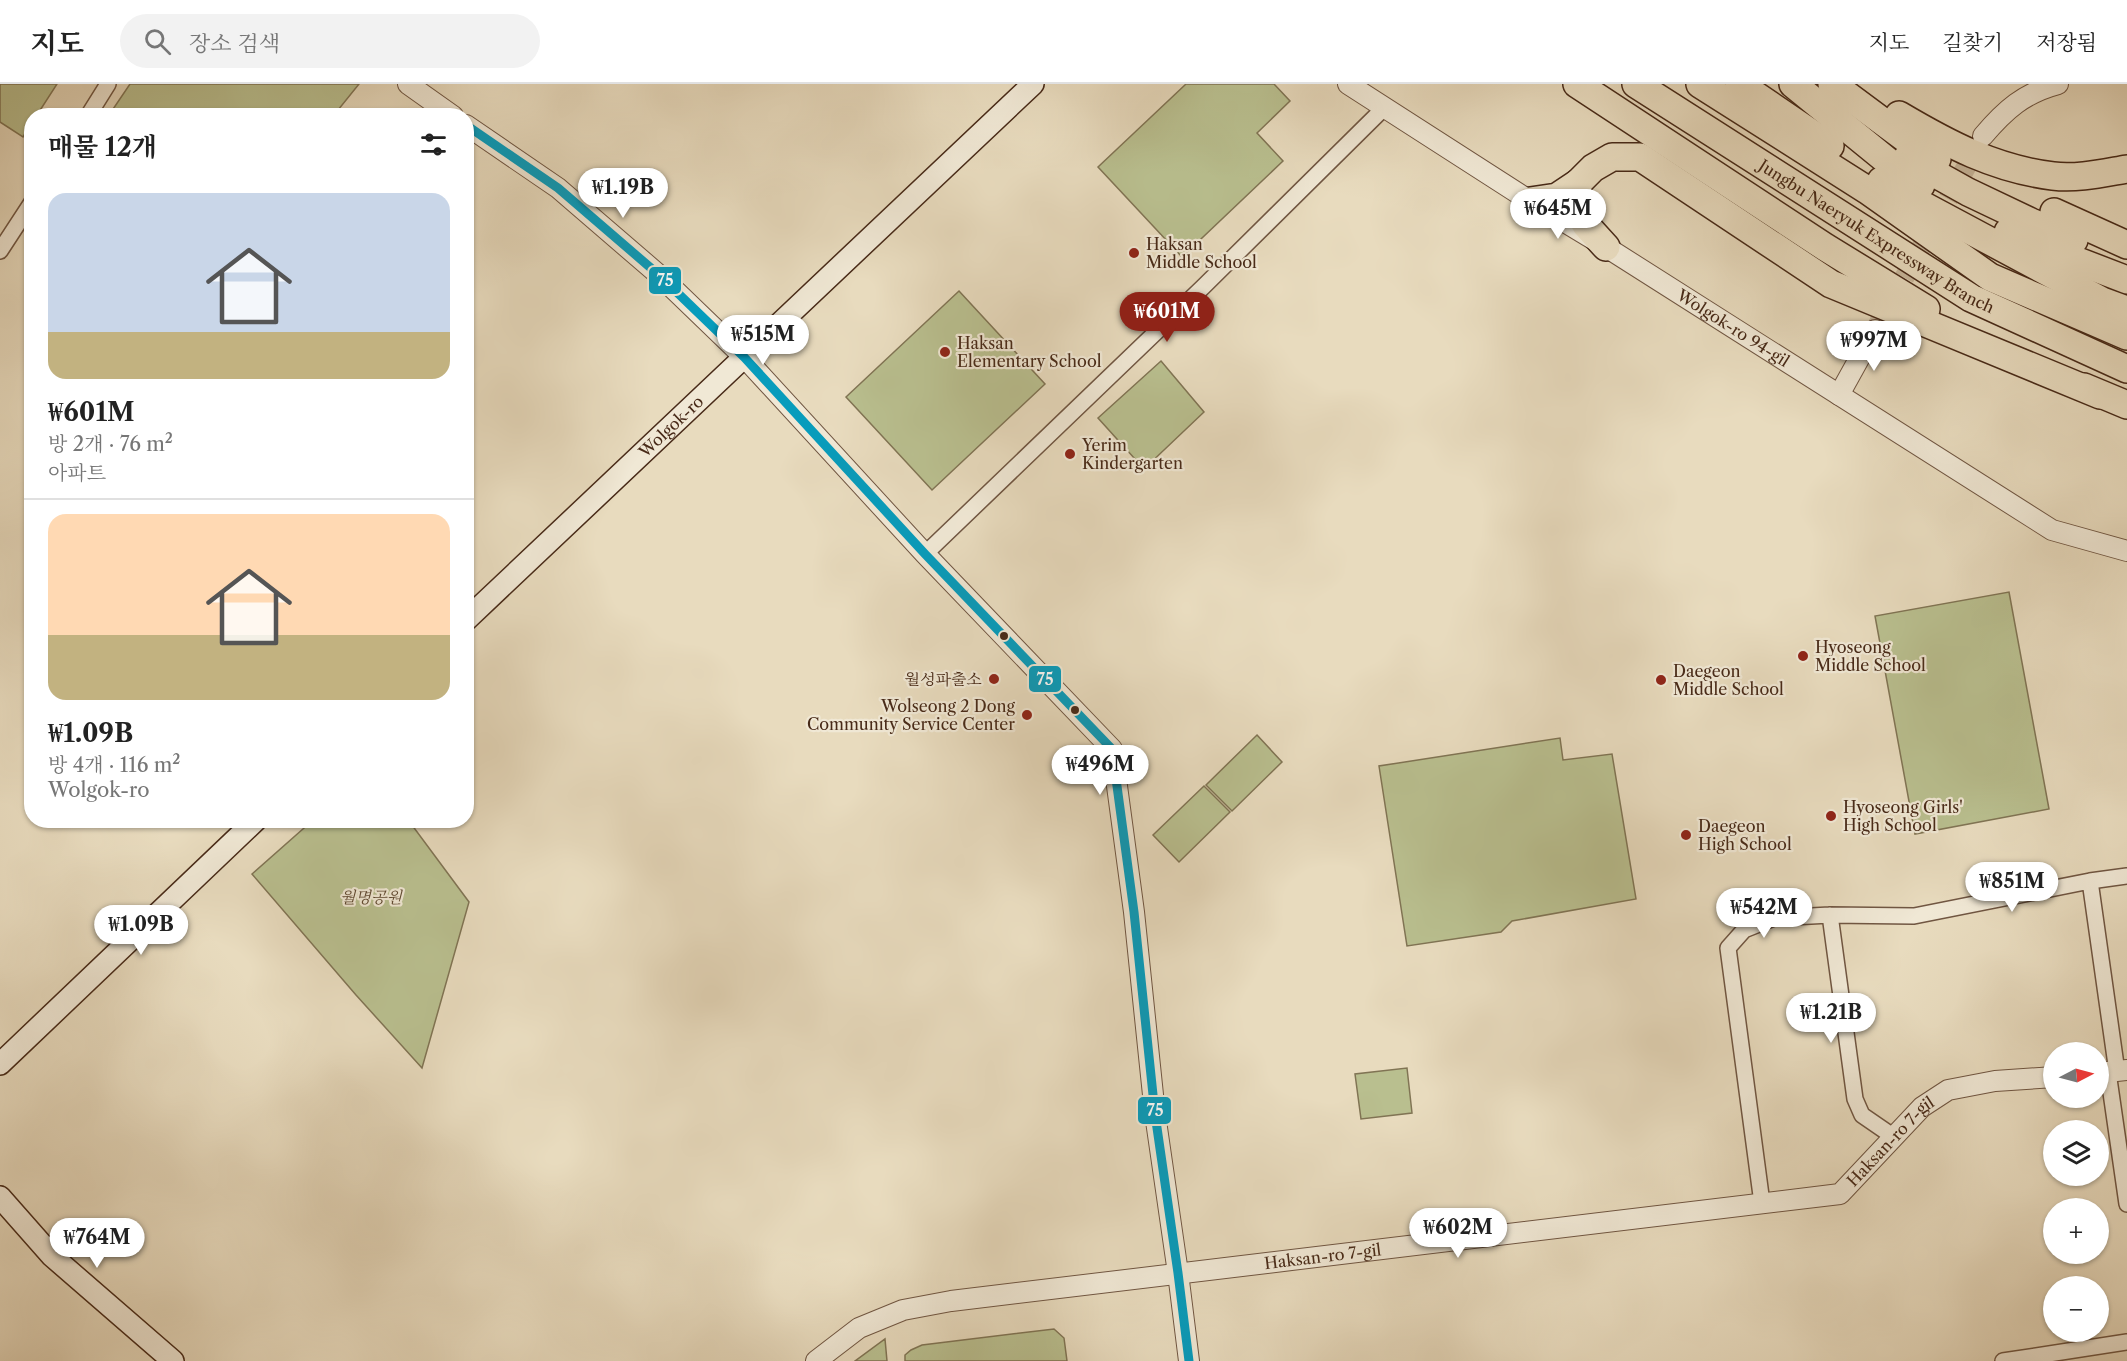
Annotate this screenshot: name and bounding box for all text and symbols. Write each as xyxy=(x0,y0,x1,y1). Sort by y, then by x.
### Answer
search box xyxy=(120,14,540,68)
icon: search xyxy=(141,25,174,58)
text: 지도 xyxy=(30,26,84,60)
text: 장소 검색 xyxy=(189,30,280,57)
text: 지도 xyxy=(1869,30,1909,55)
text: 길찾기 xyxy=(1942,30,2003,55)
text: 저장됨 xyxy=(2036,30,2097,55)
icon: filters xyxy=(417,128,450,161)
text: 매물 12개 xyxy=(48,131,157,163)
street label: Jungbu Naeryuk Expressway Branch xyxy=(1753,154,1998,317)
pin: ₩1.19B xyxy=(574,168,672,219)
text: ₩1.19B xyxy=(592,175,654,199)
pin: ₩645M xyxy=(1516,189,1600,240)
text: ₩645M xyxy=(1524,196,1592,220)
icon: home xyxy=(195,232,303,340)
place label: Haksan Middle School xyxy=(1146,234,1257,272)
marker: Haksan Middle School xyxy=(1127,246,1141,260)
line badge: 75 xyxy=(648,266,682,295)
text: 75 xyxy=(656,270,674,290)
street label: Wolgok-ro 94-gil xyxy=(1672,284,1794,371)
pin: ₩601M xyxy=(1125,292,1209,343)
text: ₩601M xyxy=(1134,299,1200,323)
pin: ₩515M xyxy=(721,315,805,366)
pin: ₩997M xyxy=(1832,321,1916,372)
text: ₩515M xyxy=(731,322,795,346)
text: ₩997M xyxy=(1840,328,1908,352)
place label: Haksan Elementary School xyxy=(957,333,1102,371)
marker: Haksan Elementary School xyxy=(938,345,952,359)
street label: Wolgok-ro xyxy=(634,391,707,462)
text: ₩601M xyxy=(48,396,135,428)
text: 방 2개 · 76 m² xyxy=(48,432,173,456)
place label: Yerim Kindergarten xyxy=(1081,435,1183,473)
marker: Yerim Kindergarten xyxy=(1063,447,1077,461)
text: 아파트 xyxy=(48,461,106,485)
icon: home xyxy=(195,553,303,661)
unlabelled marker xyxy=(998,630,1010,642)
place label: Hyoseong Middle School xyxy=(1815,637,1926,675)
marker: Hyoseong Middle School xyxy=(1796,649,1810,663)
place label: Daegeon Middle School xyxy=(1673,661,1784,699)
line badge: 75 xyxy=(1028,665,1062,693)
place label: 월성파출소 xyxy=(905,669,982,689)
text: 75 xyxy=(1036,669,1054,689)
marker: 월성파출소 xyxy=(987,672,1001,686)
marker: Daegeon Middle School xyxy=(1654,673,1668,687)
place label: Wolseong 2 Dong Community Service Center xyxy=(807,696,1016,734)
unlabelled marker xyxy=(1069,704,1081,716)
marker: Wolseong 2 Dong Community Service Center xyxy=(1020,708,1034,722)
text: ₩1.09B xyxy=(48,717,133,749)
pin: ₩496M xyxy=(1058,745,1142,796)
text: ₩496M xyxy=(1066,752,1134,776)
text: 방 4개 · 116 m² xyxy=(48,753,180,777)
text: Wolgok-ro xyxy=(48,778,149,802)
place label: Hyoseong Girls' High School xyxy=(1843,797,1963,835)
marker: Hyoseong Girls' High School xyxy=(1824,809,1838,823)
place label: Daegeon High School xyxy=(1698,816,1792,854)
marker: Daegeon High School xyxy=(1679,828,1693,842)
pin: ₩851M xyxy=(1970,862,2054,913)
text: ₩851M xyxy=(1979,869,2045,893)
park label: 월명공원 xyxy=(340,887,403,907)
pin: ₩542M xyxy=(1722,888,1806,939)
text: ₩542M xyxy=(1730,895,1798,919)
pin: ₩1.09B xyxy=(92,905,190,956)
text: ₩1.09B xyxy=(108,912,174,936)
pin: ₩1.21B xyxy=(1782,993,1880,1044)
text: ₩1.21B xyxy=(1800,1000,1862,1024)
north arrow xyxy=(2043,1042,2109,1108)
map controls xyxy=(2043,1042,2109,1342)
street label: Haksan-ro 7-gil xyxy=(1842,1092,1938,1191)
line badge: 75 xyxy=(1137,1096,1172,1125)
text: 75 xyxy=(1146,1100,1164,1120)
button: layers xyxy=(2043,1120,2109,1186)
button: + xyxy=(2043,1198,2109,1264)
pin: ₩602M xyxy=(1416,1208,1500,1259)
text: ₩602M xyxy=(1423,1215,1493,1239)
pin: ₩764M xyxy=(55,1218,139,1269)
text: ₩764M xyxy=(64,1225,130,1249)
street label: Haksan-ro 7-gil xyxy=(1263,1239,1383,1273)
button: − xyxy=(2043,1276,2109,1342)

